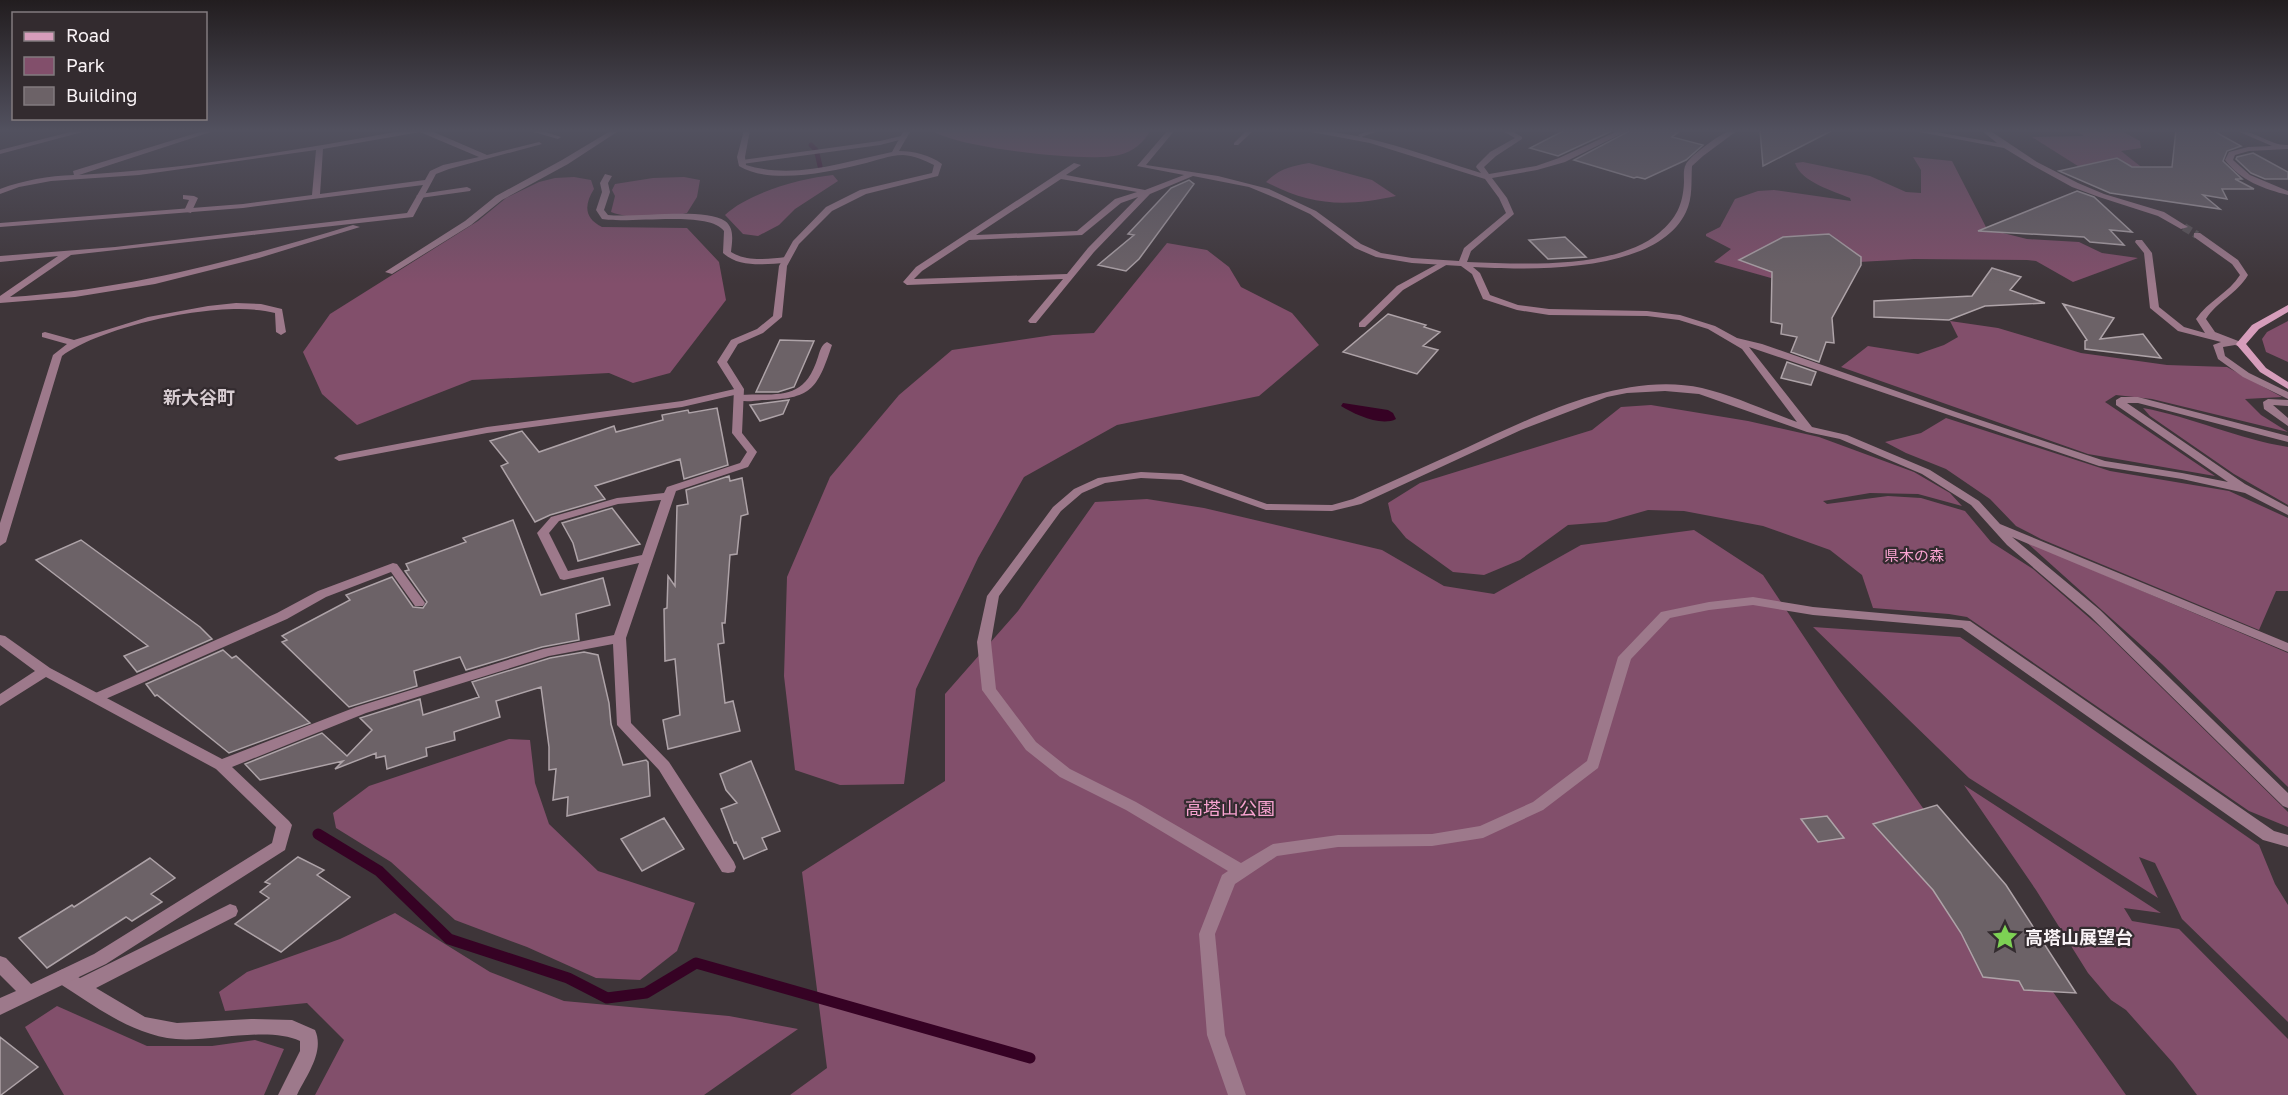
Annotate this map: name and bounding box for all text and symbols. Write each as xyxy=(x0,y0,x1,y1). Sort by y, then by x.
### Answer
legend xyxy=(12,12,207,120)
text: Road xyxy=(66,24,110,46)
text: Park xyxy=(66,54,105,76)
text: Building xyxy=(66,84,137,106)
district label: 新大谷町 xyxy=(163,386,235,408)
park label: 県木の森 xyxy=(1884,546,1944,564)
park label: 高塔山公園 xyxy=(1185,797,1275,819)
place icon: 高塔山展望台 xyxy=(1990,922,2020,952)
place label: 高塔山展望台 xyxy=(2025,926,2133,948)

